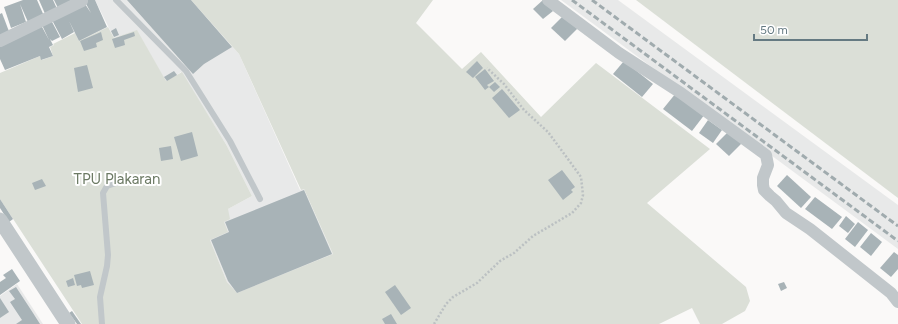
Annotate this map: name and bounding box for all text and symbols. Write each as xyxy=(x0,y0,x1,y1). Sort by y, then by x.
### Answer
scale bar xyxy=(754,16,867,42)
text: 50 m xyxy=(760,23,788,37)
park label: TPU Plakaran xyxy=(74,170,160,188)

